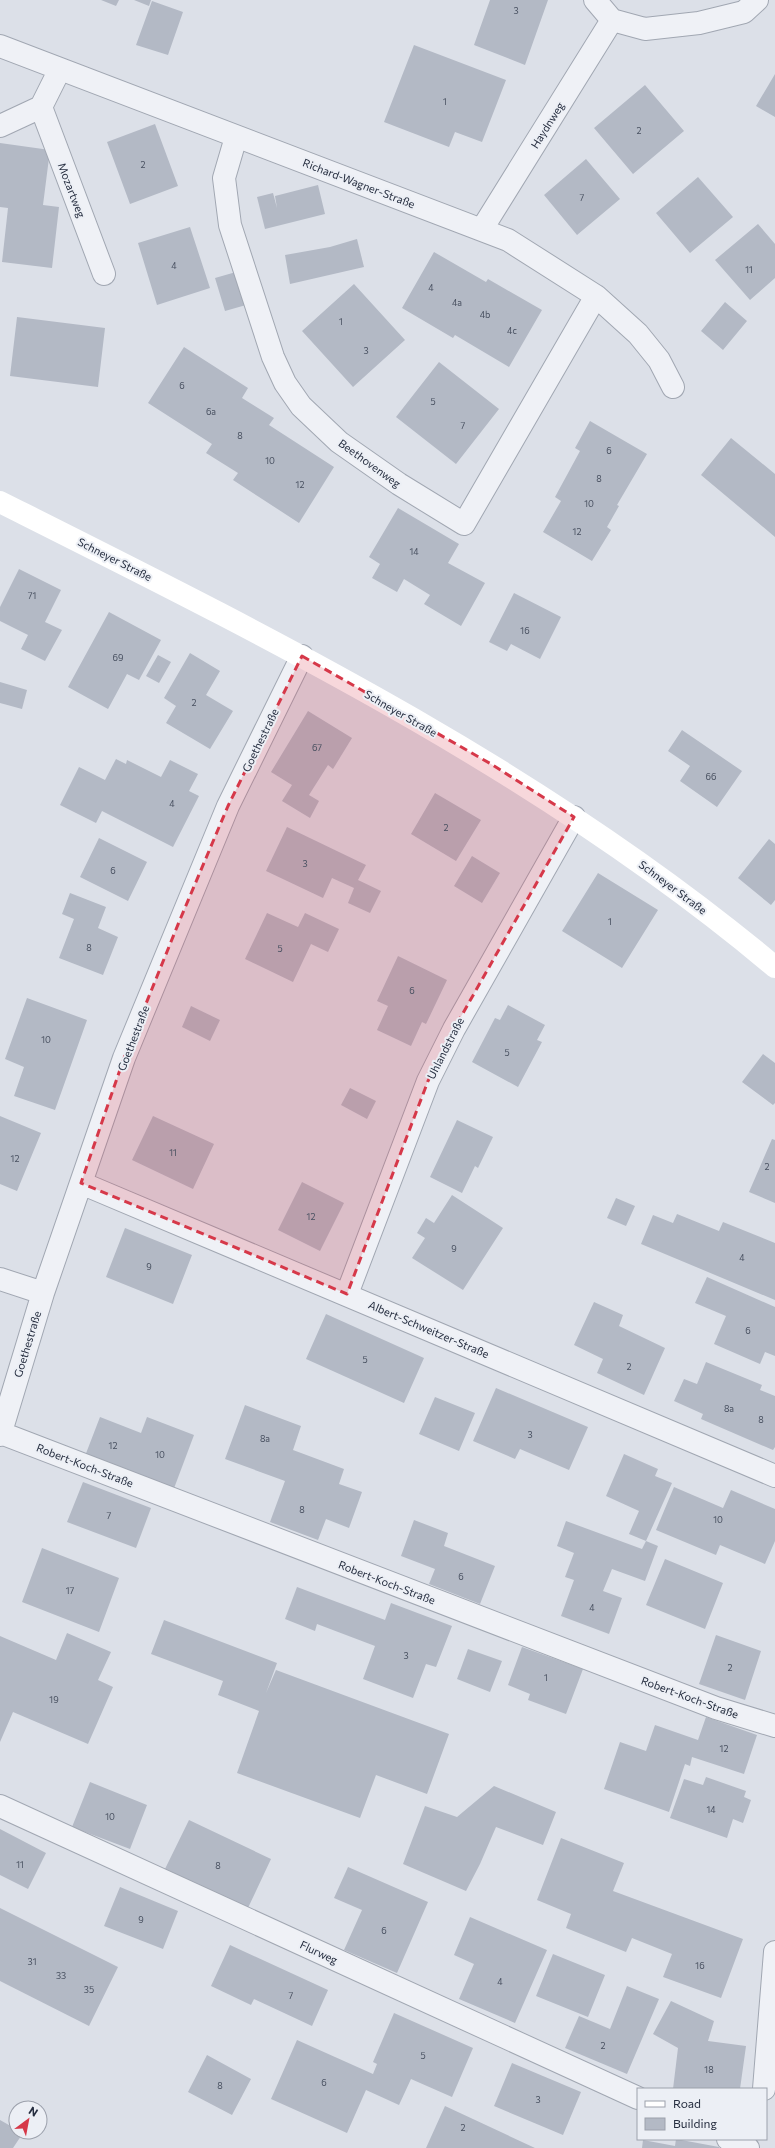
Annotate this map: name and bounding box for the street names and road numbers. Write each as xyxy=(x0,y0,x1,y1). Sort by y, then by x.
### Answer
street label: Haydnweg xyxy=(528,99,566,151)
street label: Richard-Wagner-Straße xyxy=(301,156,417,210)
street label: Mozartweg xyxy=(56,161,88,219)
street label: Beethovenweg xyxy=(336,436,404,490)
street label: Schneyer Straße xyxy=(76,535,154,583)
street label: Schneyer Straße xyxy=(363,687,440,739)
street label: Goethestraße xyxy=(239,706,281,774)
street label: Schneyer Straße xyxy=(637,857,710,917)
street label: Goethestraße xyxy=(115,1003,151,1073)
street label: Uhlandstraße xyxy=(424,1015,466,1081)
street label: Albert-Schweitzer-Straße xyxy=(367,1298,491,1360)
street label: Goethestraße xyxy=(11,1309,43,1379)
street label: Robert-Koch-Straße xyxy=(35,1441,135,1490)
street label: Robert-Koch-Straße xyxy=(337,1558,437,1607)
street label: Robert-Koch-Straße xyxy=(639,1673,741,1721)
street label: Flurweg xyxy=(298,1938,340,1966)

